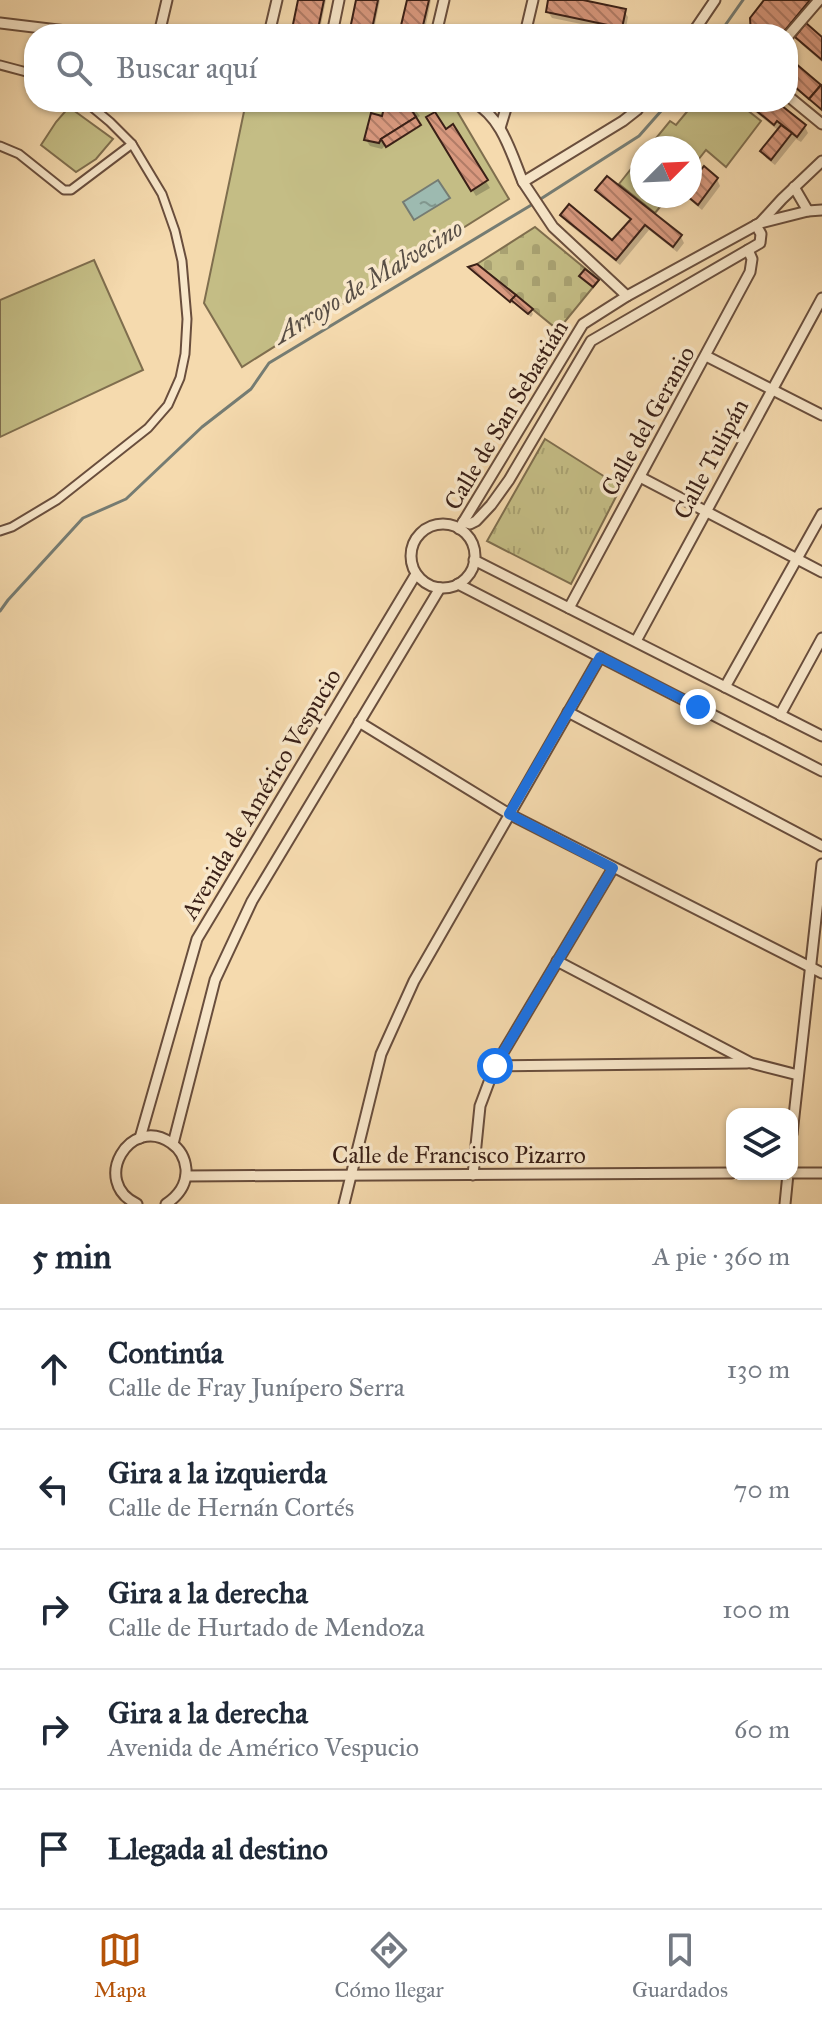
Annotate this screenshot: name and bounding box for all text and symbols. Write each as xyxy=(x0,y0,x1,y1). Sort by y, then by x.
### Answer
search box xyxy=(24,24,798,112)
icon: search xyxy=(52,46,96,90)
text: Buscar aquí xyxy=(116,50,257,86)
north arrow xyxy=(630,136,702,208)
water label: Arroyo de Malvecino xyxy=(265,212,469,352)
street label: Calle de San Sebastián xyxy=(437,315,575,515)
street label: Calle del Geranio xyxy=(594,341,702,501)
street label: Calle Tulipán xyxy=(667,394,755,524)
street label: Avenida de Américo Vespucio xyxy=(174,663,348,926)
route end xyxy=(680,689,716,725)
route start xyxy=(477,1048,513,1084)
map controls xyxy=(726,1108,798,1180)
button: layers xyxy=(726,1108,798,1180)
street label: Calle de Francisco Pizarro xyxy=(332,1140,586,1170)
text: 5 min xyxy=(32,1236,111,1277)
text: A pie · 360 m xyxy=(653,1240,790,1272)
text: Continúa xyxy=(108,1335,224,1371)
icon: ahead xyxy=(32,1347,76,1391)
text: 130 m xyxy=(727,1353,790,1385)
text: Calle de Fray Junípero Serra xyxy=(108,1371,405,1403)
text: Gira a la izquierda xyxy=(108,1455,327,1491)
icon: left xyxy=(32,1467,76,1511)
text: 70 m xyxy=(734,1473,790,1505)
text: Calle de Hernán Cortés xyxy=(108,1491,354,1523)
text: Gira a la derecha xyxy=(108,1575,308,1611)
icon: right xyxy=(32,1587,76,1631)
text: 100 m xyxy=(722,1593,790,1625)
text: Calle de Hurtado de Mendoza xyxy=(108,1611,425,1643)
text: Gira a la derecha xyxy=(108,1695,308,1731)
icon: right xyxy=(32,1707,76,1751)
text: 60 m xyxy=(734,1713,790,1745)
text: Avenida de Américo Vespucio xyxy=(108,1731,419,1763)
icon: arrive xyxy=(32,1827,76,1871)
text: Llegada al destino xyxy=(108,1831,328,1867)
tab: Mapa xyxy=(94,1928,146,2003)
tab: Cómo llegar xyxy=(334,1928,444,2003)
tab: Guardados xyxy=(632,1928,728,2003)

